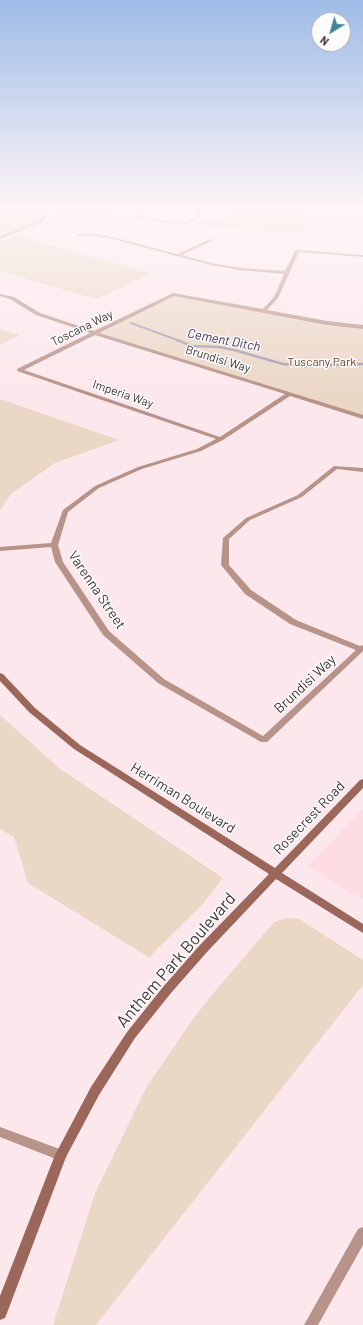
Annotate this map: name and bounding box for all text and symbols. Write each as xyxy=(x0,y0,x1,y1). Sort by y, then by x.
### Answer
north arrow xyxy=(311,12,351,52)
text: N xyxy=(317,34,331,49)
street label: Toscana Way xyxy=(49,307,115,349)
water label: Cement Ditch xyxy=(186,325,262,355)
street label: Brundisi Way xyxy=(184,342,252,376)
park label: Tuscany Park xyxy=(288,355,356,369)
street label: Imperia Way xyxy=(91,377,155,411)
street label: Varenna Street xyxy=(65,548,129,632)
street label: Brundisi Way xyxy=(271,651,339,717)
street label: Herriman Boulevard xyxy=(128,759,238,837)
street label: Rosecrest Road xyxy=(270,778,348,858)
street label: Anthem Park Boulevard xyxy=(112,888,240,1032)

